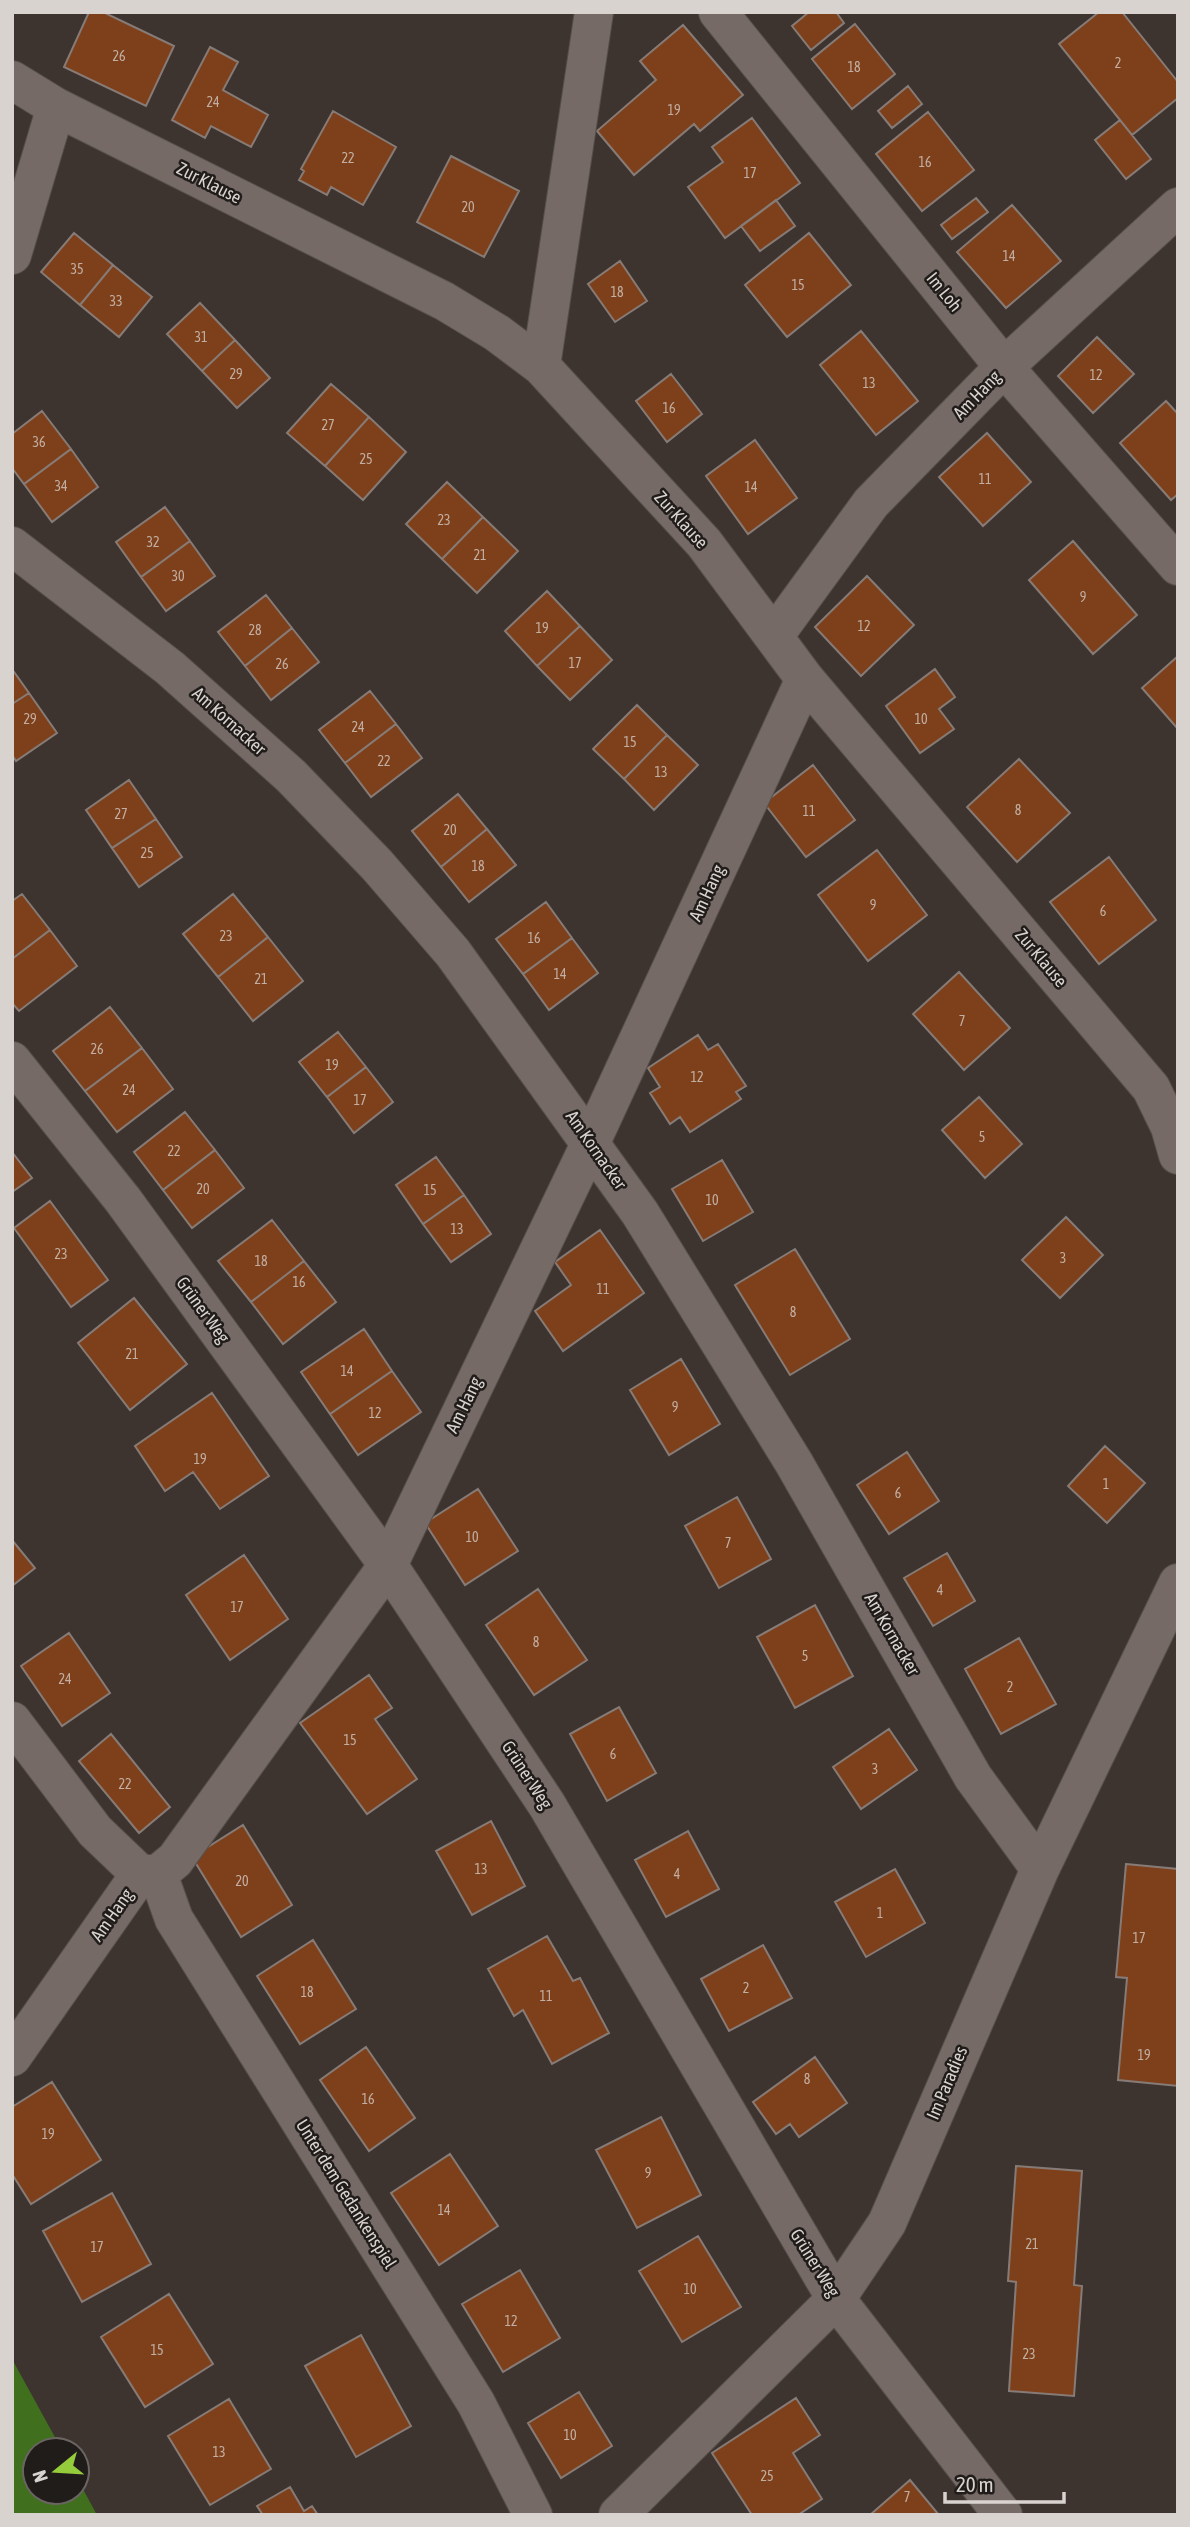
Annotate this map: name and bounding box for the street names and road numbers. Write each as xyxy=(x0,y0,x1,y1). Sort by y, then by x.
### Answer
street label: Zur Klause xyxy=(173,157,245,208)
street label: Im Loh xyxy=(922,268,966,315)
street label: Am Hang xyxy=(948,366,1005,423)
street label: Zur Klause xyxy=(650,487,713,553)
street label: Am Kornacker xyxy=(188,682,271,759)
street label: Am Hang xyxy=(684,861,729,924)
street label: Zur Klause xyxy=(1011,924,1072,991)
street label: Am Kornacker xyxy=(562,1106,632,1194)
street label: Grüner Weg xyxy=(172,1273,235,1347)
street label: Am Hang xyxy=(441,1373,486,1436)
street label: Am Kornacker xyxy=(861,1589,925,1679)
street label: Grüner Weg xyxy=(498,1737,557,1813)
street label: Am Hang xyxy=(86,1884,137,1945)
street label: Im Paradies xyxy=(922,2043,971,2123)
street label: Unter dem Gedankenspiel xyxy=(292,2115,401,2272)
street label: Grüner Weg xyxy=(786,2225,845,2301)

